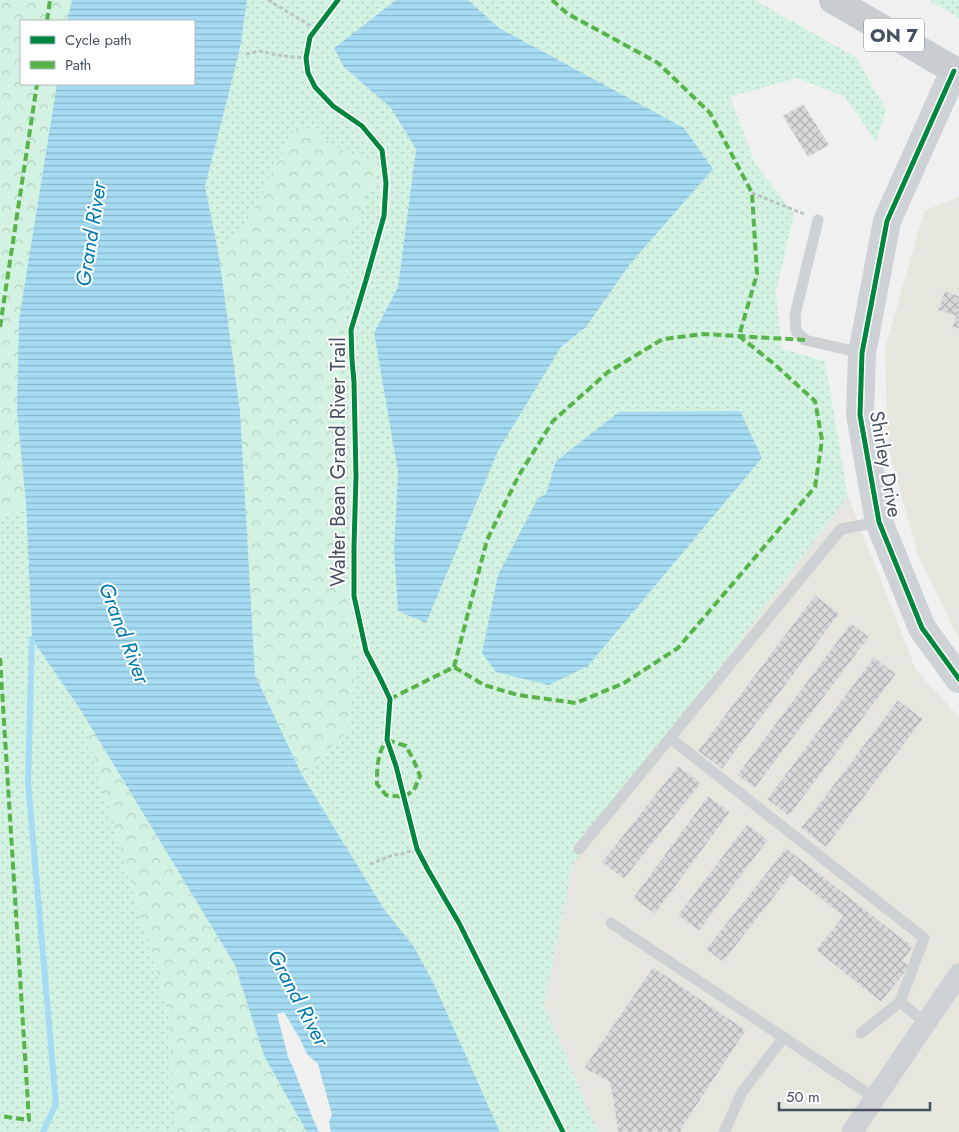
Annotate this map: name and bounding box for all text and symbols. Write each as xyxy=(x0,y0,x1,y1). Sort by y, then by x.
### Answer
road number: ON 7 xyxy=(864,18,924,52)
legend xyxy=(20,20,195,85)
text: Cycle path xyxy=(65,29,132,51)
text: Path xyxy=(65,54,91,76)
water label: Grand River xyxy=(68,178,114,289)
street label: Walter Bean Grand River Trail xyxy=(324,337,353,587)
street label: Shirley Drive xyxy=(862,409,909,519)
water label: Grand River xyxy=(91,578,157,689)
water label: Grand River xyxy=(260,944,337,1053)
scale bar xyxy=(779,1080,930,1112)
text: 50 m xyxy=(786,1086,820,1108)

